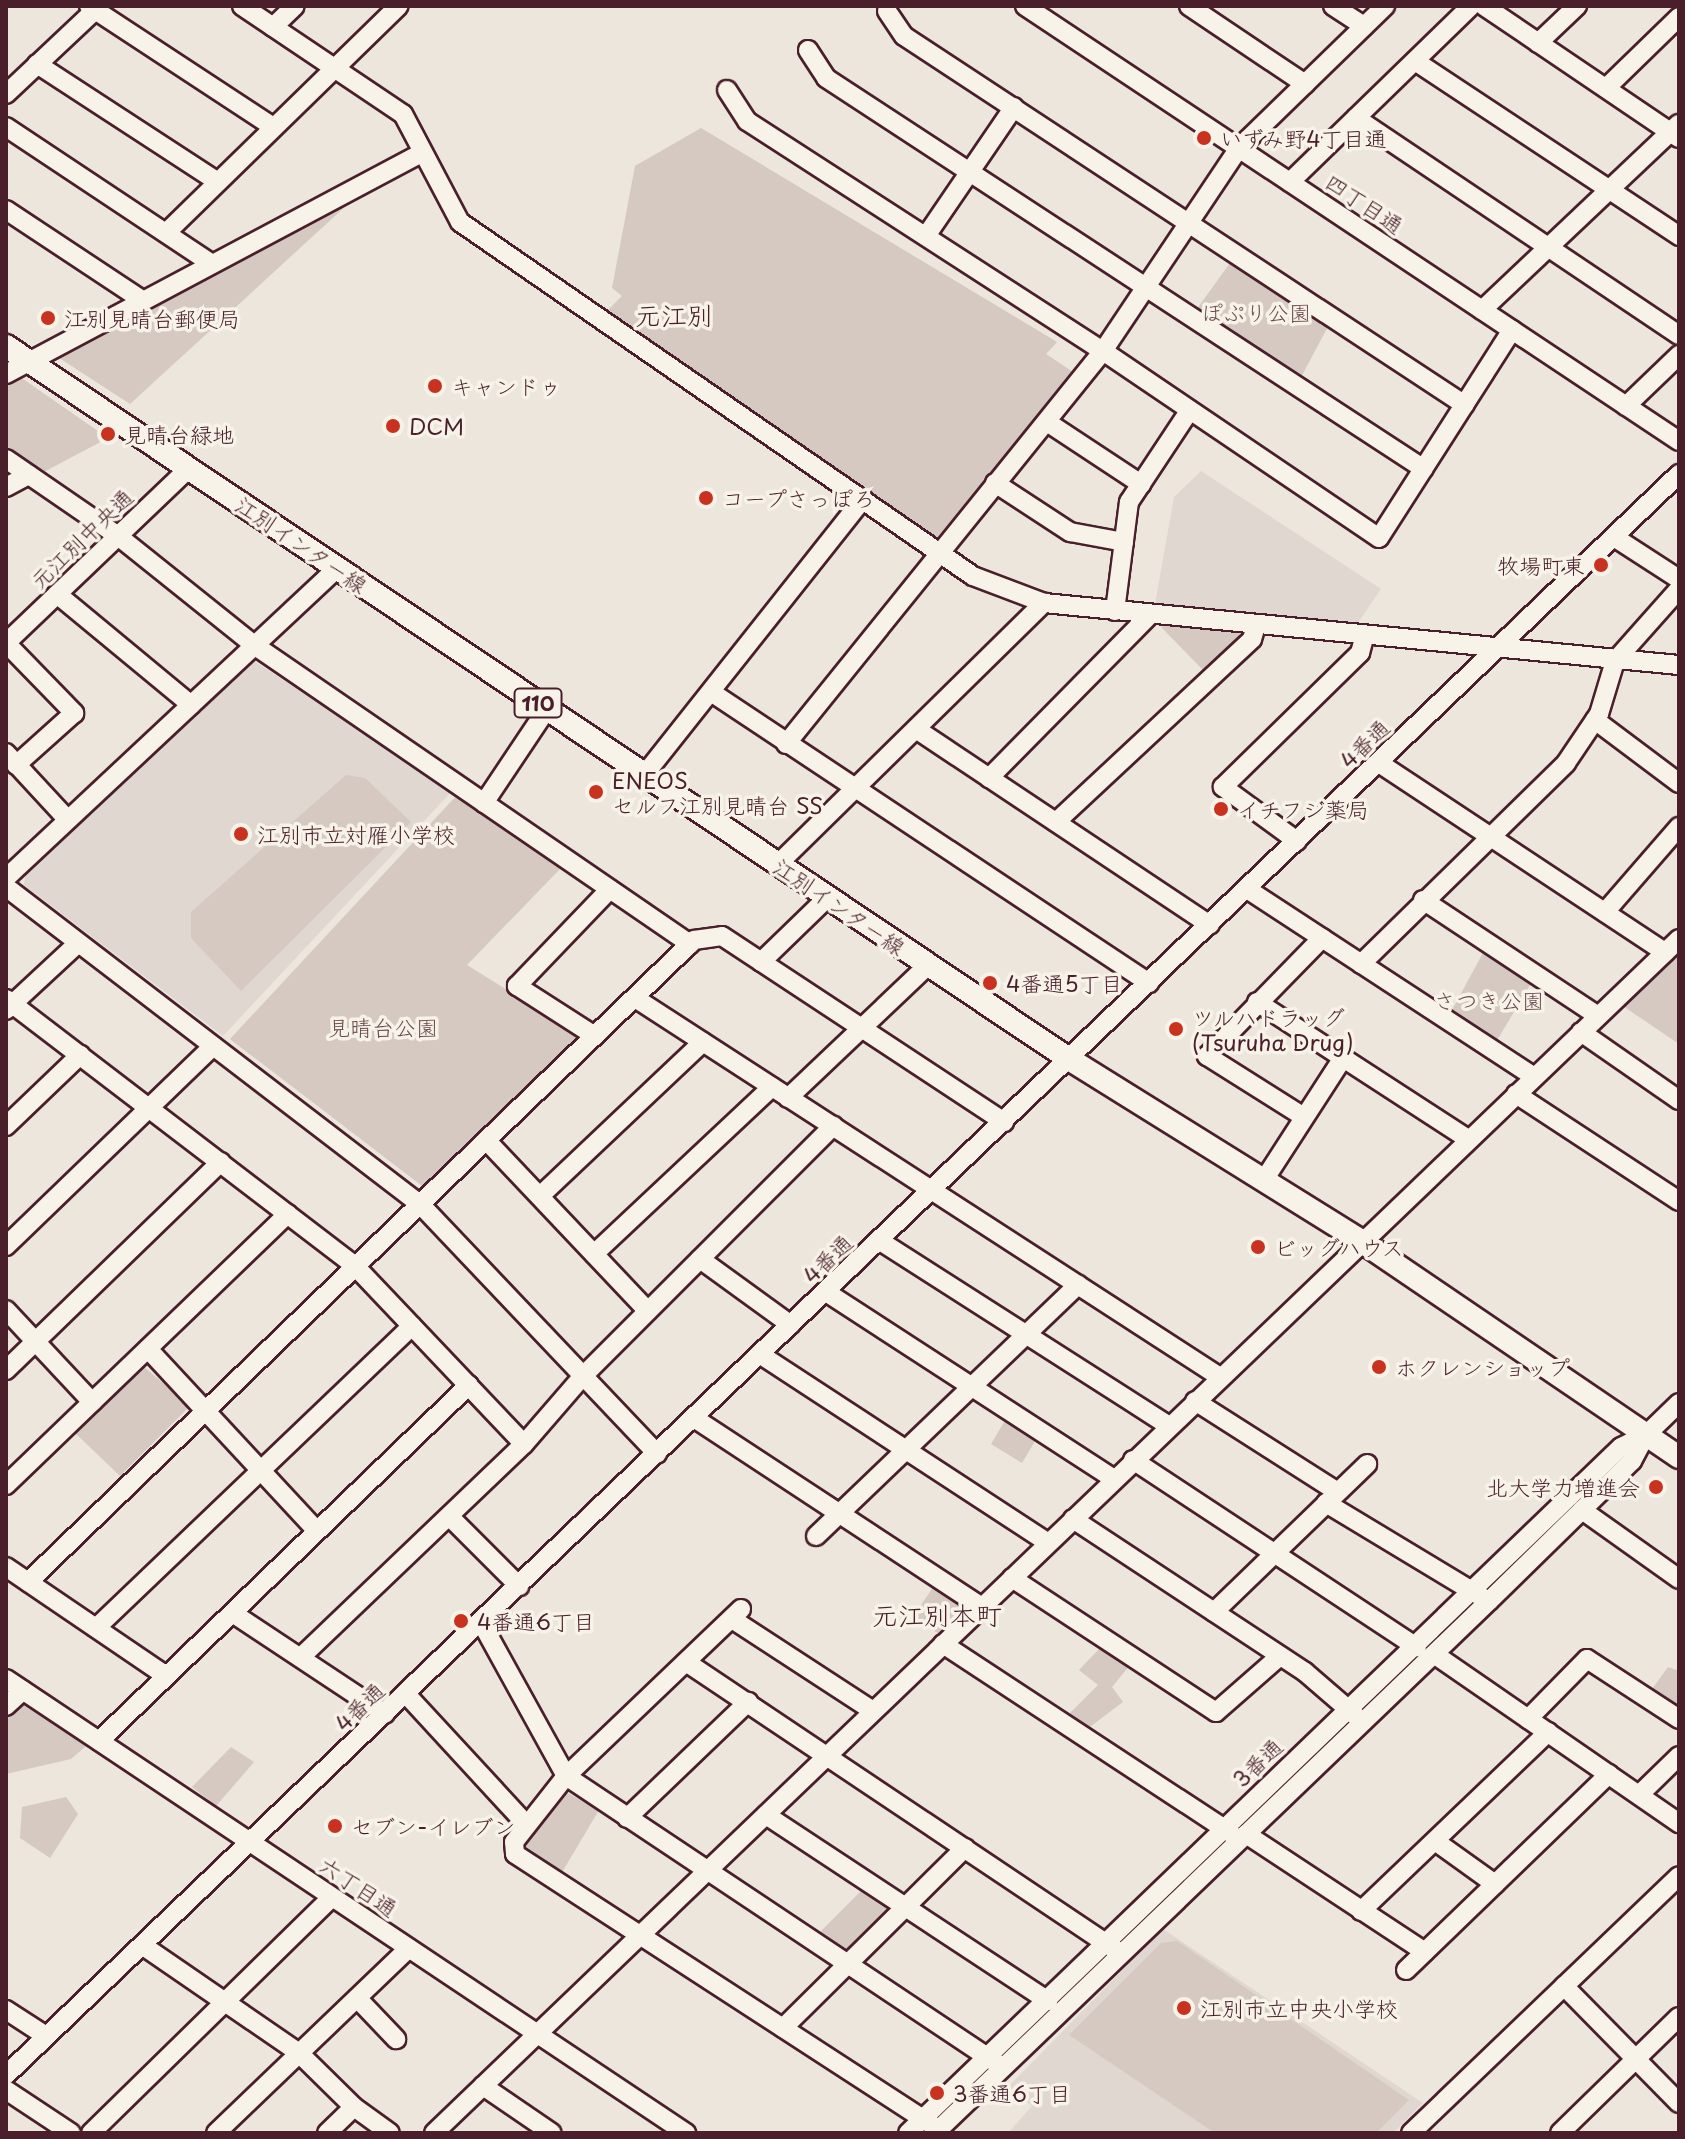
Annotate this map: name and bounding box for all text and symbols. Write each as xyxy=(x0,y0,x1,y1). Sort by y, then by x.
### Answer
place label: いずみ野4丁目通 xyxy=(1220,125,1389,151)
marker: いずみ野4丁目通 xyxy=(1195,129,1213,147)
street label: 四丁目通 xyxy=(1321,167,1409,239)
district label: 元江別 xyxy=(635,299,713,331)
park label: ぽぷり公園 xyxy=(1201,299,1311,325)
place label: 江別見晴台郵便局 xyxy=(64,305,240,331)
marker: 江別見晴台郵便局 xyxy=(39,309,57,327)
place label: キャンドゥ xyxy=(451,373,561,399)
marker: キャンドゥ xyxy=(426,377,444,395)
place label: DCM xyxy=(409,413,464,439)
marker: DCM xyxy=(384,417,402,435)
place label: 見晴台緑地 xyxy=(124,421,234,447)
marker: 見晴台緑地 xyxy=(99,425,117,443)
street label: 元江別中央通 xyxy=(24,483,138,593)
place label: コープさっぽろ xyxy=(722,485,876,511)
marker: コープさっぽろ xyxy=(697,489,715,507)
street label: 江別インター線 xyxy=(231,490,373,598)
place label: 牧場町東 xyxy=(1497,552,1585,578)
marker: 牧場町東 xyxy=(1592,556,1610,574)
road number: 110 xyxy=(512,687,564,719)
street label: 4番通 xyxy=(1334,713,1394,773)
place label: ENEOS セルフ江別見晴台 SS xyxy=(612,766,822,818)
marker: ENEOS セルフ江別見晴台 SS xyxy=(587,783,605,801)
place label: イチフジ薬局 xyxy=(1237,796,1369,822)
marker: イチフジ薬局 xyxy=(1212,800,1230,818)
place label: 江別市立対雁小学校 xyxy=(257,821,455,847)
marker: 江別市立対雁小学校 xyxy=(232,825,250,843)
street label: 江別インター線 xyxy=(769,852,911,960)
place label: 4番通5丁目 xyxy=(1006,970,1123,996)
marker: 4番通5丁目 xyxy=(981,974,999,992)
park label: さつき公園 xyxy=(1434,987,1544,1013)
place label: ツルハドラッグ (Tsuruha Drug) xyxy=(1192,1003,1353,1054)
park label: 見晴台公園 xyxy=(328,1014,438,1040)
marker: ツルハドラッグ (Tsuruha Drug) xyxy=(1167,1020,1185,1038)
street label: 4番通 xyxy=(797,1228,857,1288)
place label: ビッグハウス xyxy=(1274,1234,1406,1260)
marker: ビッグハウス xyxy=(1249,1238,1267,1256)
place label: ホクレンショップ xyxy=(1395,1354,1571,1380)
marker: ホクレンショップ xyxy=(1370,1358,1388,1376)
place label: 北大学力増進会 xyxy=(1486,1474,1640,1500)
marker: 北大学力増進会 xyxy=(1647,1478,1665,1496)
district label: 元江別本町 xyxy=(872,1599,1002,1631)
place label: 4番通6丁目 xyxy=(477,1608,595,1634)
marker: 4番通6丁目 xyxy=(452,1612,470,1630)
street label: 4番通 xyxy=(329,1676,389,1736)
street label: 3番通 xyxy=(1227,1732,1287,1792)
place label: セブン-イレブン xyxy=(351,1813,516,1839)
marker: セブン-イレブン xyxy=(326,1817,344,1835)
street label: 六丁目通 xyxy=(315,1850,403,1922)
place label: 江別市立中央小学校 xyxy=(1200,1995,1398,2021)
marker: 江別市立中央小学校 xyxy=(1175,1999,1193,2017)
place label: 3番通6丁目 xyxy=(953,2080,1071,2106)
marker: 3番通6丁目 xyxy=(928,2084,946,2102)

